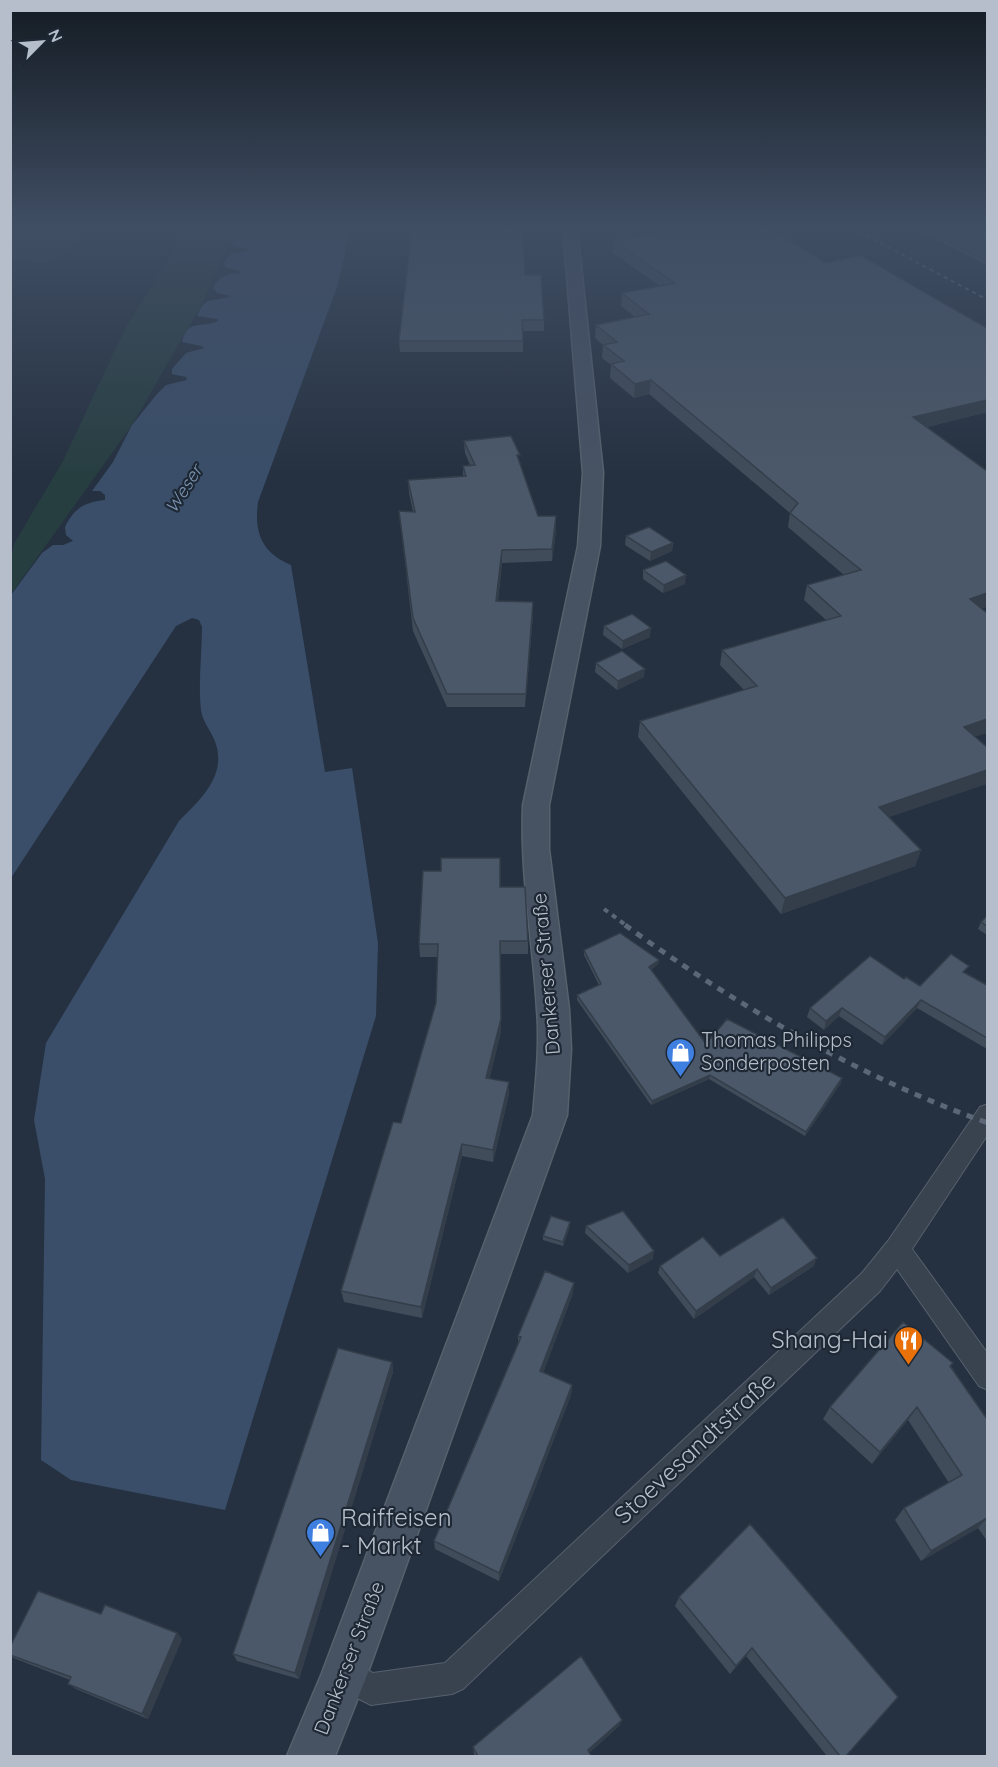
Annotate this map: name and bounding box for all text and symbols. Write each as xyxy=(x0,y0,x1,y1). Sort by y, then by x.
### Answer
north arrow xyxy=(12,12,72,72)
text: N xyxy=(44,26,67,45)
water label: Weser xyxy=(160,458,208,517)
street label: Dankerser Straße xyxy=(526,892,565,1056)
place label: Thomas Philipps Sonderposten xyxy=(701,1027,852,1075)
shop icon: Thomas Philipps Sonderposten xyxy=(664,1036,696,1078)
place label: Shang-Hai xyxy=(771,1324,888,1354)
restaurant icon: Shang-Hai xyxy=(893,1324,925,1366)
street label: Stoevesandtstraße xyxy=(607,1365,781,1530)
place label: Raiffeisen - Markt xyxy=(341,1502,452,1560)
shop icon: Raiffeisen - Markt xyxy=(304,1516,336,1558)
street label: Dankerser Straße xyxy=(308,1578,389,1738)

